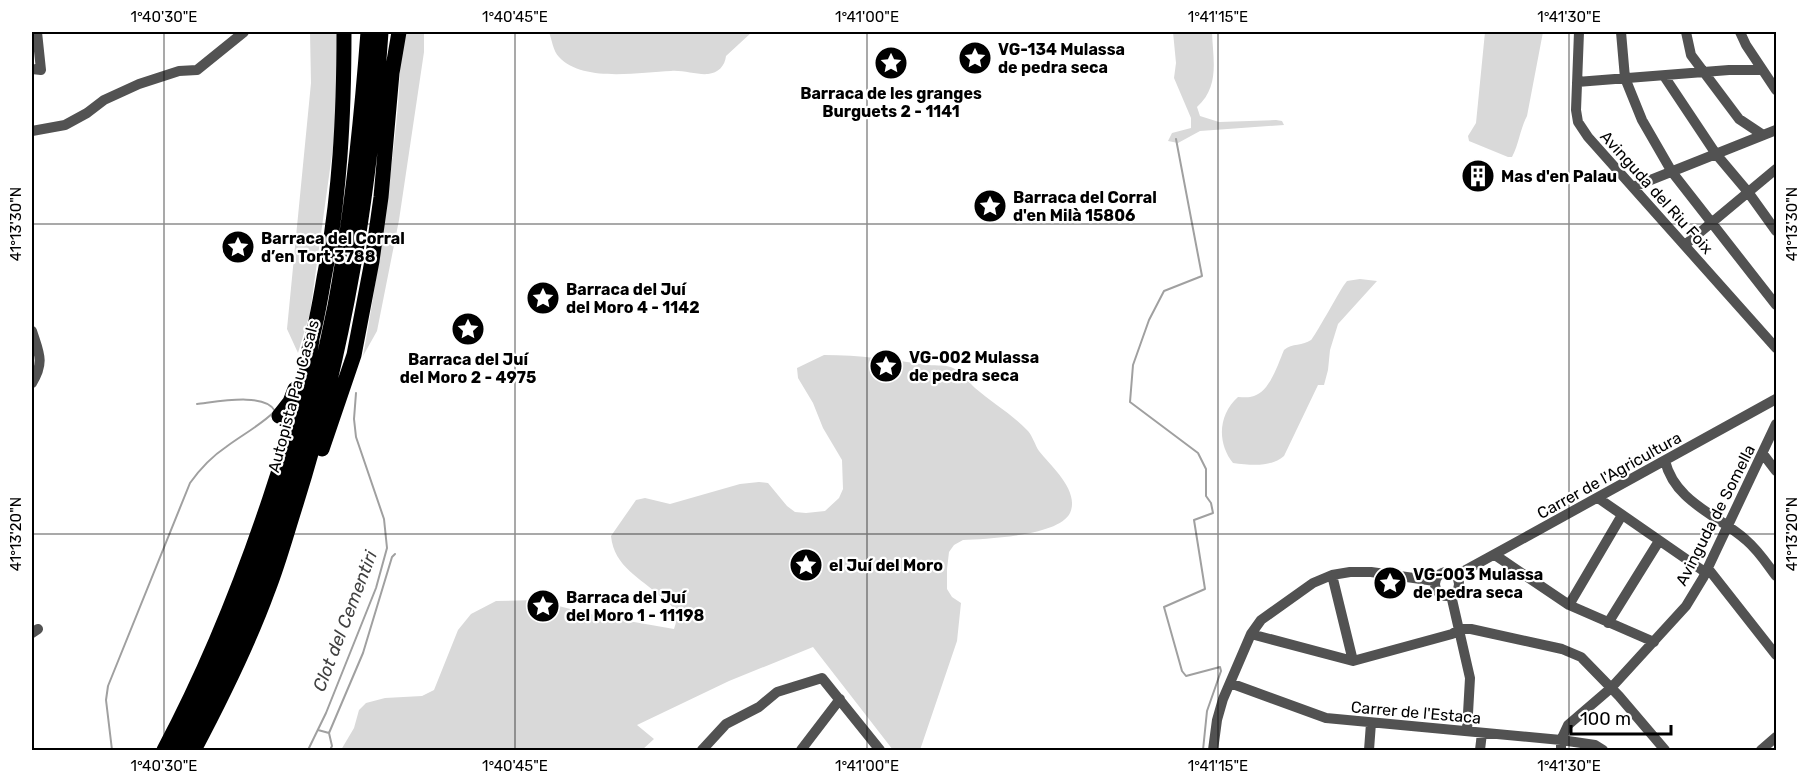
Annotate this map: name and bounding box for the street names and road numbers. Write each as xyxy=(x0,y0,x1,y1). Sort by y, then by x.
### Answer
street label: Avinguda del Riu Foix xyxy=(1596,127,1717,258)
street label: Autopista Pau Casals xyxy=(264,318,323,475)
street label: Carrer de l'Agricultura xyxy=(1534,428,1685,523)
street label: Avinguda de Somella xyxy=(1672,442,1759,589)
street label: Carrer de l'Estaca xyxy=(1350,697,1482,728)

